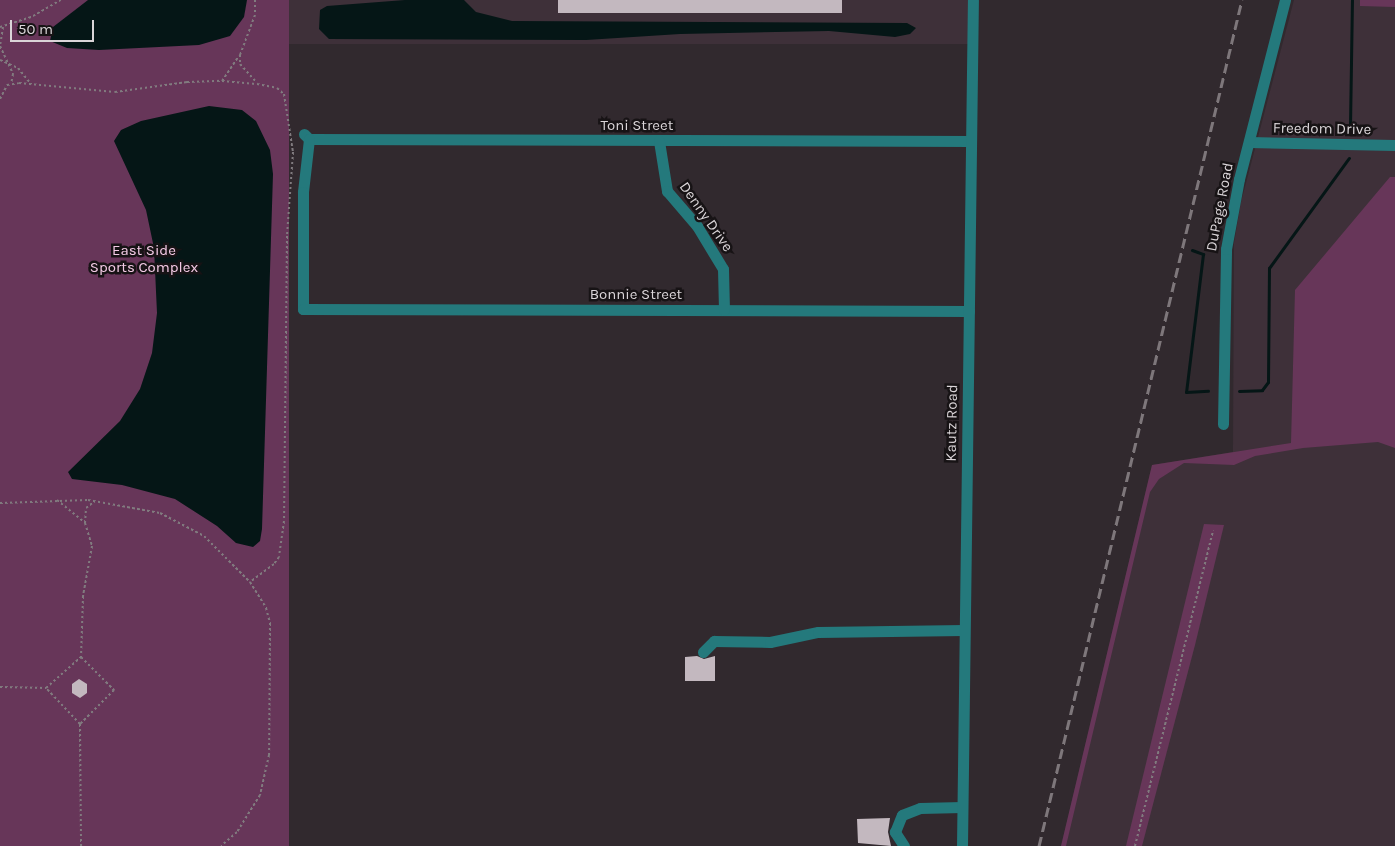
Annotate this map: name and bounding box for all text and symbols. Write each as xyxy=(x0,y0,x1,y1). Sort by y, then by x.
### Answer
scale bar xyxy=(12,10,96,42)
text: 50 m xyxy=(18,20,53,38)
street label: Toni Street xyxy=(601,117,673,135)
street label: Freedom Drive xyxy=(1273,119,1371,139)
street label: DuPage Road xyxy=(1203,161,1237,253)
street label: Denny Drive xyxy=(675,179,737,255)
park label: East Side Sports Complex xyxy=(90,241,198,276)
street label: Bonnie Street xyxy=(590,286,682,304)
street label: Kautz Road xyxy=(942,384,962,462)

